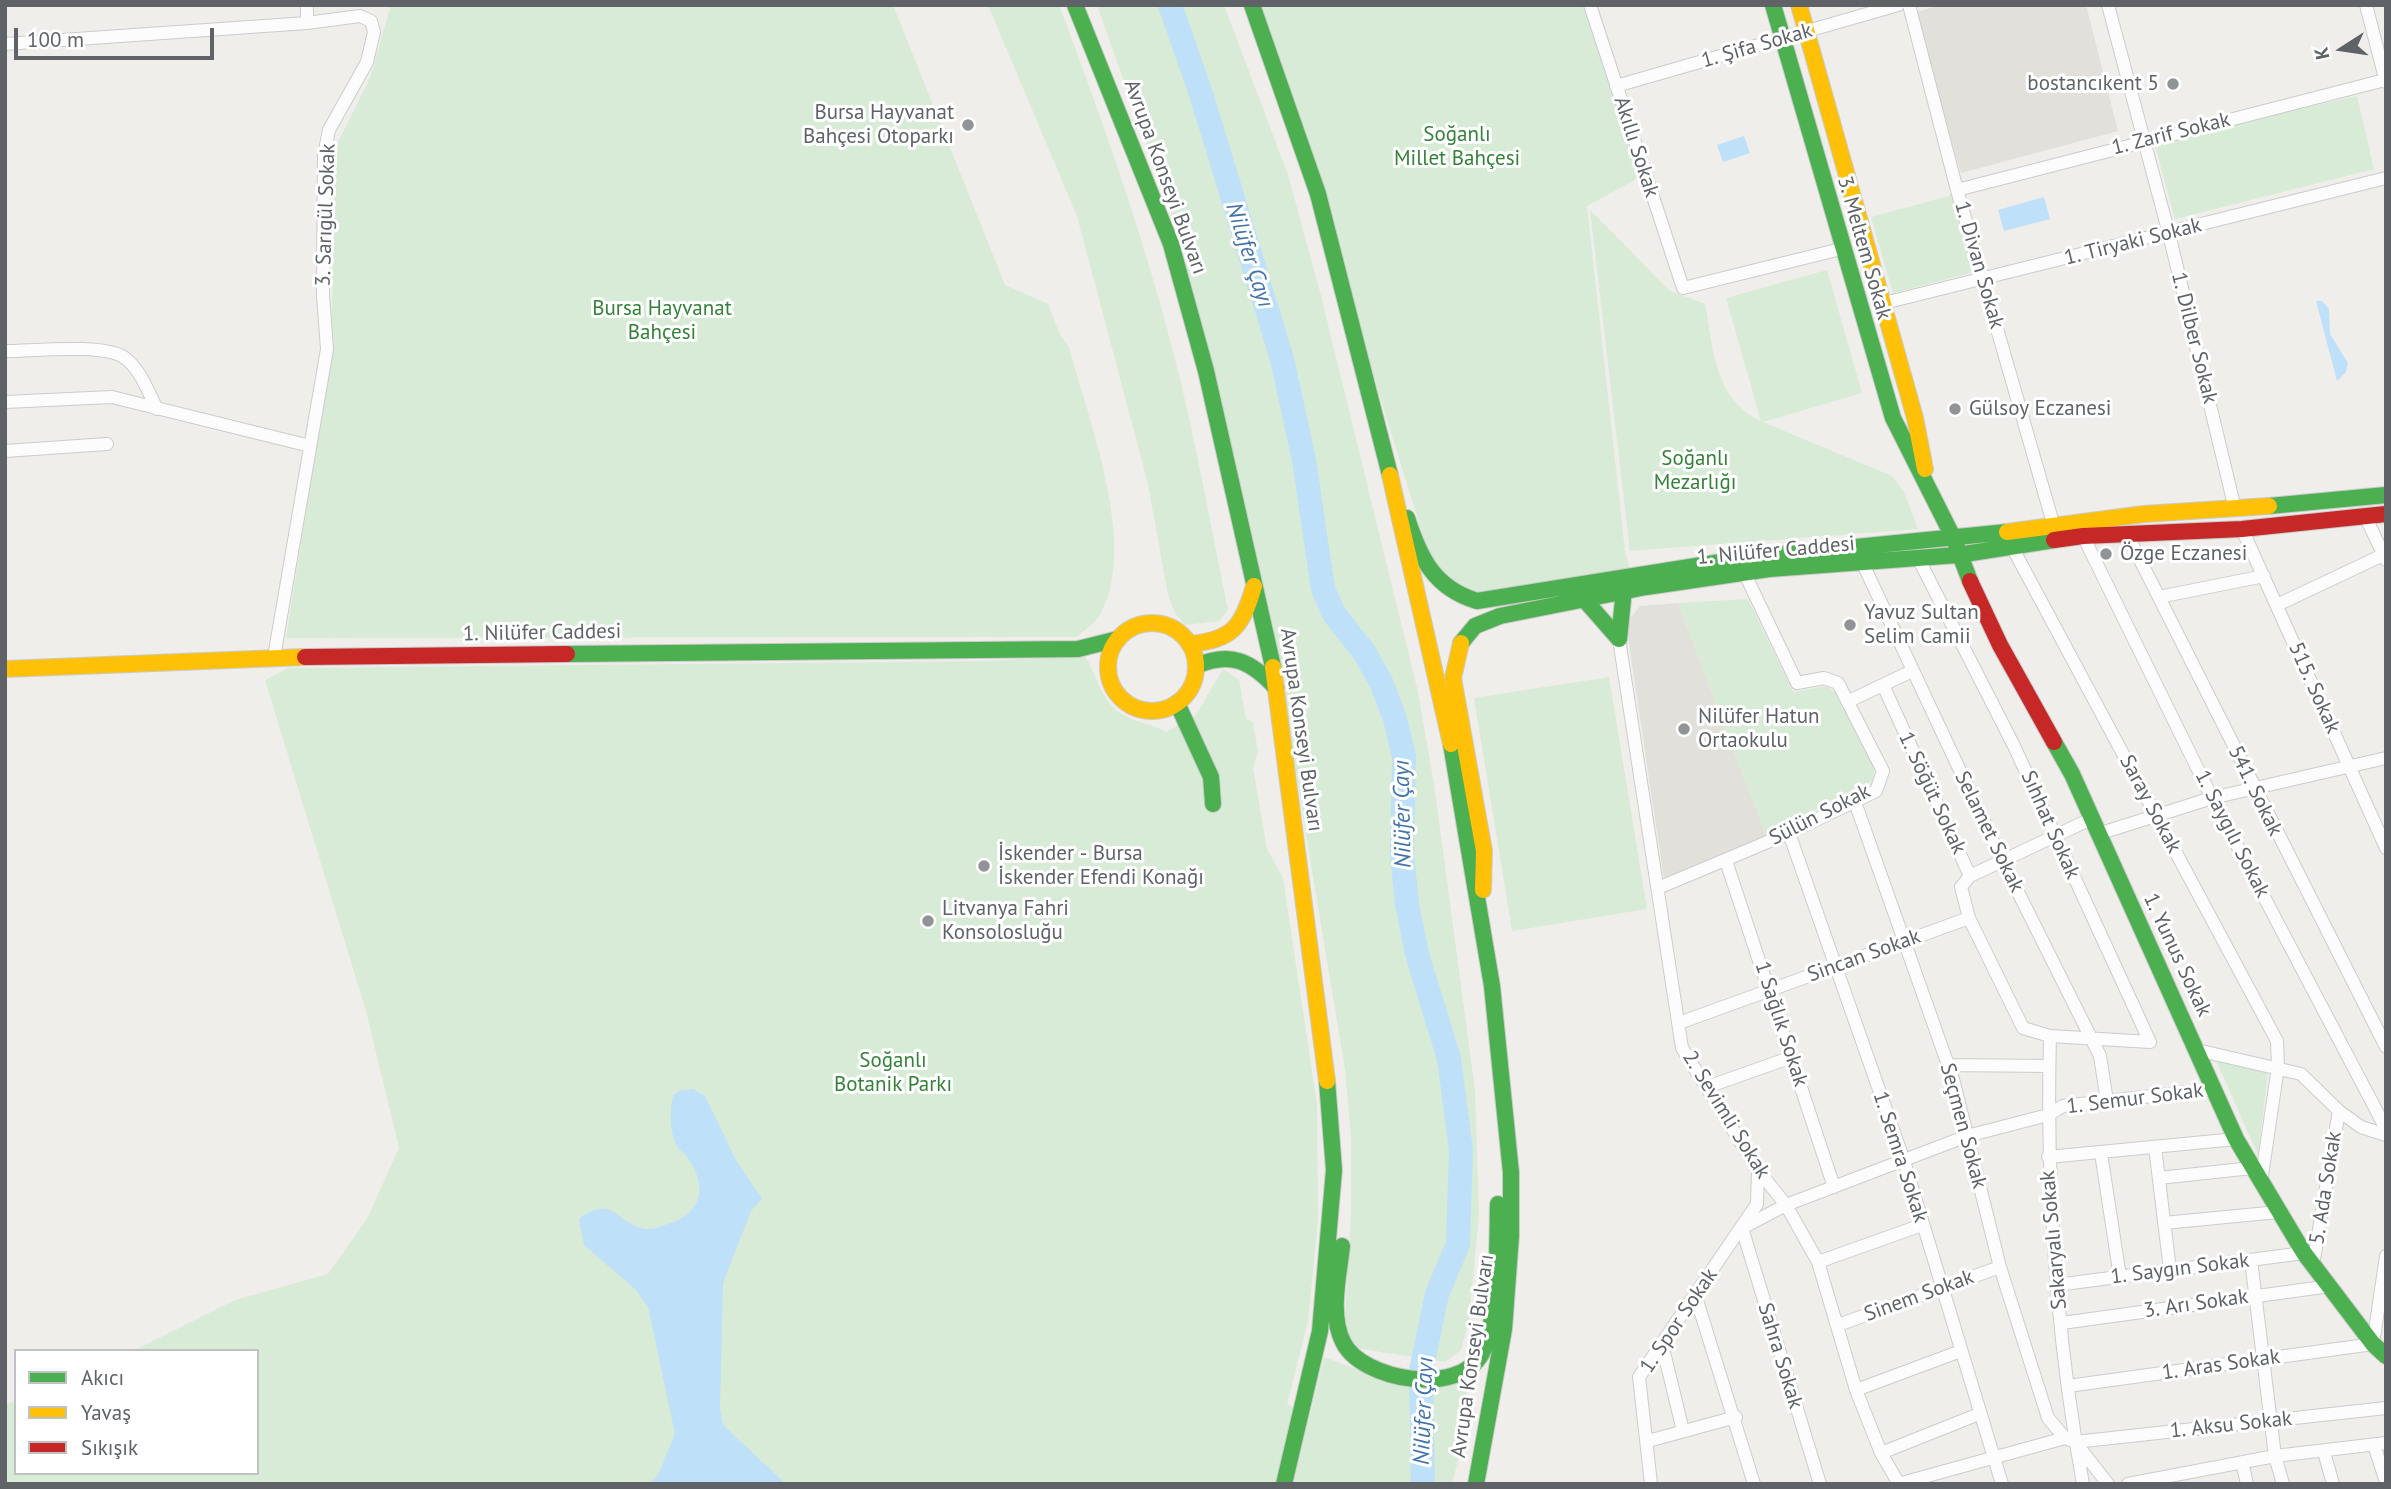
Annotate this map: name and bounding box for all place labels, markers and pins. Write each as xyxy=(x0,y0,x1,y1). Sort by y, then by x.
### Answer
place label: bostancıkent 5 xyxy=(2027,71,2159,97)
marker: bostancıkent 5 xyxy=(2165,76,2181,92)
place label: Bursa Hayvanat Bahçesi Otoparkı xyxy=(803,100,954,150)
marker: Bursa Hayvanat Bahçesi Otoparkı xyxy=(960,117,976,133)
place label: Gülsoy Eczanesi xyxy=(1969,396,2111,422)
marker: Gülsoy Eczanesi xyxy=(1947,401,1963,417)
place label: Özge Eczanesi xyxy=(2120,541,2247,567)
marker: Özge Eczanesi xyxy=(2098,546,2114,562)
place label: Yavuz Sultan Selim Camii xyxy=(1864,600,1979,650)
marker: Yavuz Sultan Selim Camii xyxy=(1842,617,1858,633)
place label: Nilüfer Hatun Ortaokulu xyxy=(1698,704,1820,754)
marker: Nilüfer Hatun Ortaokulu xyxy=(1676,721,1692,737)
place label: İskender - Bursa İskender Efendi Konağı xyxy=(998,841,1204,891)
marker: İskender - Bursa İskender Efendi Konağı xyxy=(976,858,992,874)
place label: Litvanya Fahri Konsolosluğu xyxy=(942,896,1069,946)
marker: Litvanya Fahri Konsolosluğu xyxy=(920,913,936,929)

